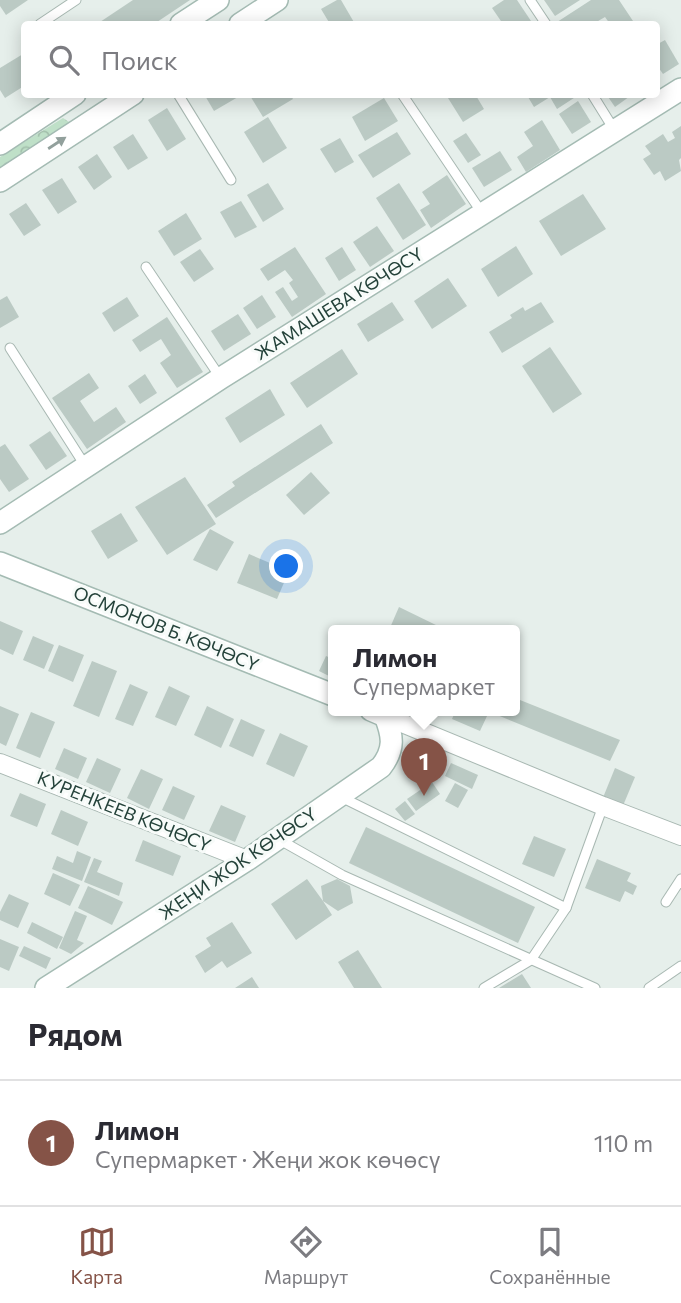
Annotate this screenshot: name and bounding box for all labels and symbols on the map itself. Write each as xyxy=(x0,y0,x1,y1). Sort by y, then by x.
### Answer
one-way arrow xyxy=(48,137,67,150)
street label: ЖАМАШЕВА КӨЧӨСҮ xyxy=(250,242,427,364)
your location xyxy=(269,549,303,583)
street label: ОСМОНОВ Б. КӨЧӨСҮ xyxy=(70,581,263,675)
pin: 1 xyxy=(401,738,447,796)
street label: КУРЕНКЕЕВ КӨЧӨСҮ xyxy=(34,766,215,856)
street label: ЖЕҢИ ЖОК КӨЧӨСҮ xyxy=(154,802,321,924)

